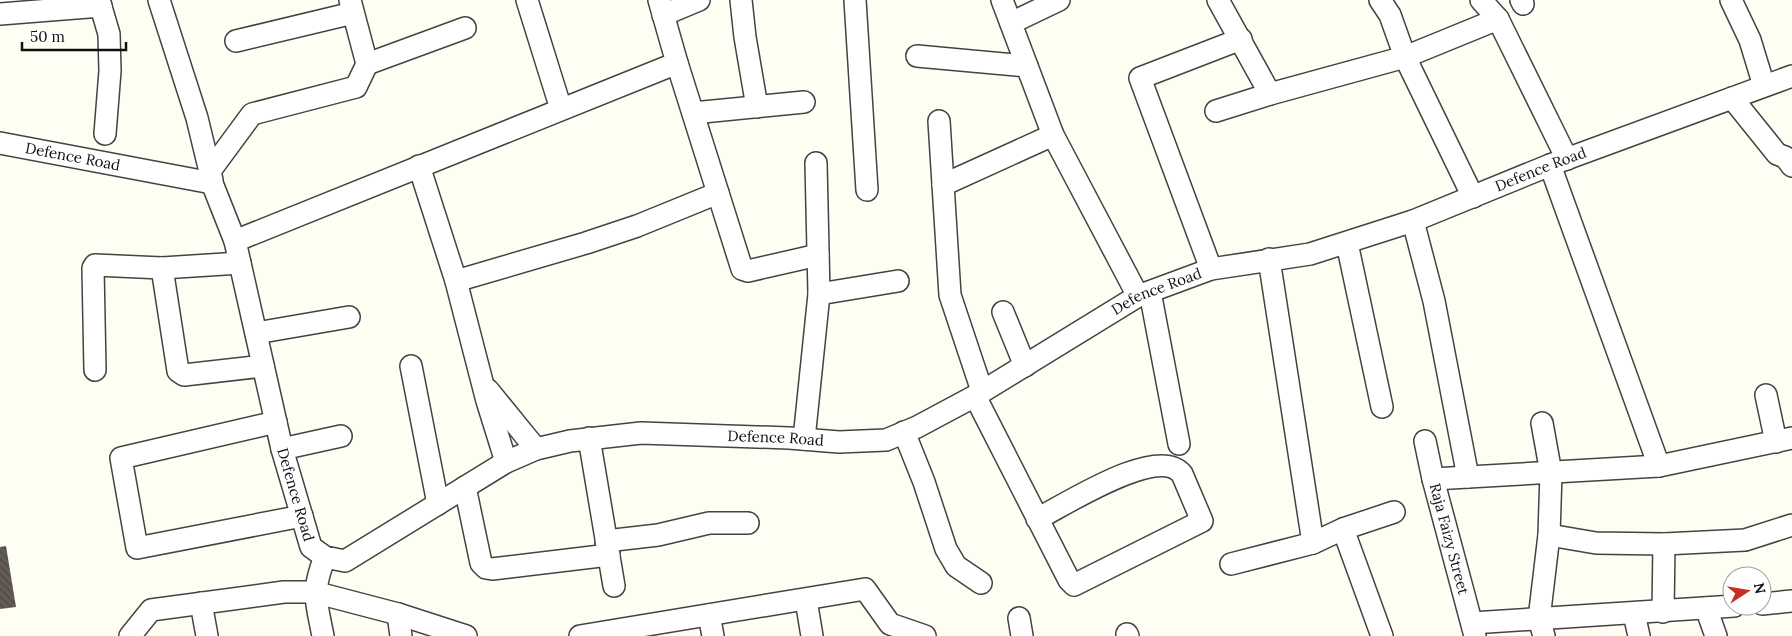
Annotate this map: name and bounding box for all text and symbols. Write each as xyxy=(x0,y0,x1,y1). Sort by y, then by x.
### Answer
scale bar xyxy=(22,20,126,52)
text: 50 m xyxy=(30,27,65,46)
street label: Defence Road xyxy=(24,138,122,175)
street label: Defence Road xyxy=(1492,143,1589,195)
street label: Defence Road xyxy=(1108,263,1204,319)
street label: Defence Road xyxy=(727,426,825,450)
street label: Defence Road xyxy=(273,446,319,543)
street label: Raja Faizy Street xyxy=(1426,481,1474,597)
north arrow xyxy=(1722,566,1772,616)
text: N xyxy=(1750,581,1770,596)

